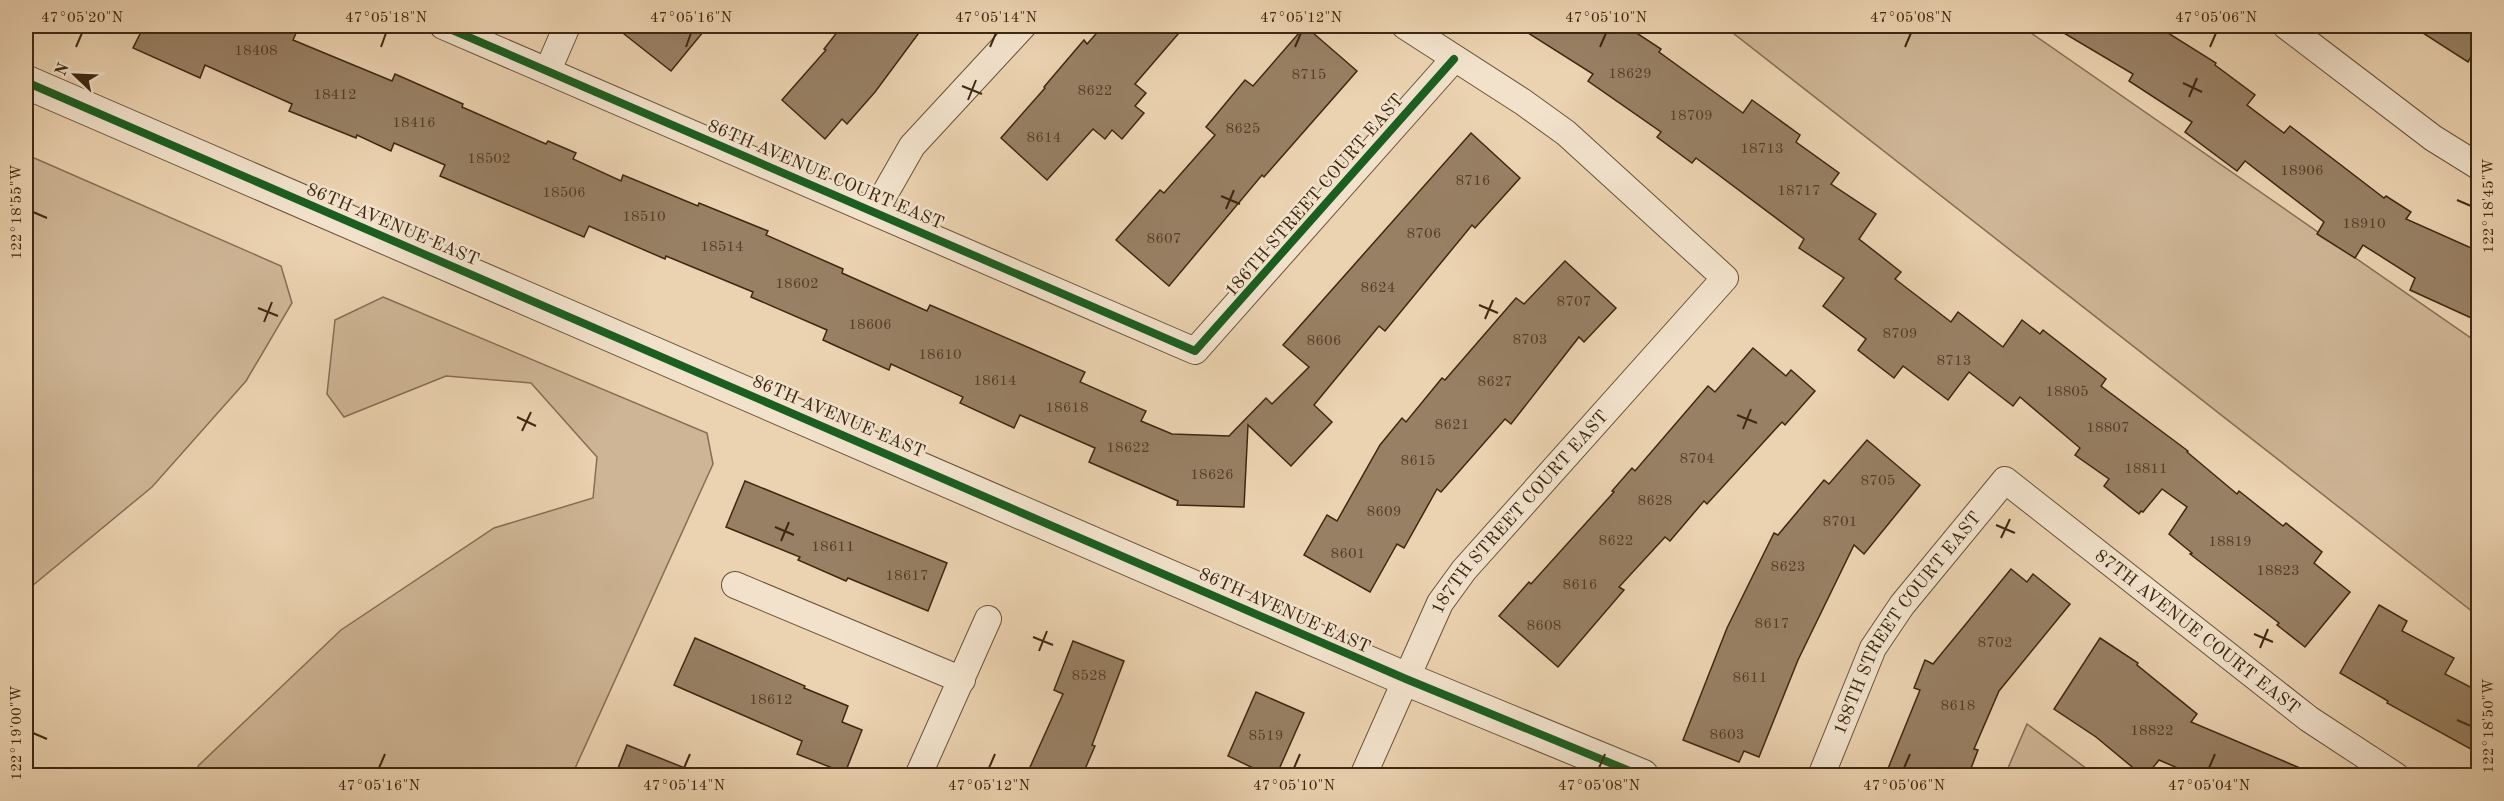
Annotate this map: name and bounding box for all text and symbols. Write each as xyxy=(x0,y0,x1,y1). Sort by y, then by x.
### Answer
text: 47°05'20"N xyxy=(41,11,123,26)
text: 47°05'18"N xyxy=(345,11,427,26)
text: 47°05'16"N xyxy=(650,11,732,26)
text: 47°05'14"N xyxy=(955,11,1037,26)
text: 47°05'12"N xyxy=(1260,11,1342,26)
text: 47°05'10"N xyxy=(1565,11,1647,26)
text: 47°05'08"N xyxy=(1870,11,1952,26)
text: 47°05'06"N xyxy=(2175,11,2257,26)
house number: 18408 xyxy=(234,44,278,59)
north arrow xyxy=(45,45,105,105)
text: N xyxy=(53,60,73,79)
house number: 18629 xyxy=(1608,67,1652,82)
house number: 8715 xyxy=(1292,68,1326,83)
house number: 8622 xyxy=(1078,84,1112,99)
house number: 18412 xyxy=(313,88,357,103)
street label: 186TH STREET COURT EAST xyxy=(1222,91,1408,300)
house number: 18709 xyxy=(1669,109,1713,124)
house number: 18416 xyxy=(392,116,436,131)
street label: 86TH AVENUE COURT EAST xyxy=(705,117,946,233)
house number: 8625 xyxy=(1226,122,1260,137)
house number: 8614 xyxy=(1027,131,1061,146)
house number: 18713 xyxy=(1740,142,1784,157)
house number: 18502 xyxy=(467,152,511,167)
text: 122°18'45"W xyxy=(2482,158,2497,254)
text: 122°18'55"W xyxy=(10,164,25,260)
house number: 18906 xyxy=(2280,164,2324,179)
house number: 8716 xyxy=(1456,174,1490,189)
street label: 86TH AVENUE EAST xyxy=(304,180,482,269)
house number: 18717 xyxy=(1777,184,1821,199)
house number: 18506 xyxy=(542,186,586,201)
house number: 18510 xyxy=(622,210,666,225)
house number: 18910 xyxy=(2342,217,2386,232)
house number: 8706 xyxy=(1407,227,1441,242)
house number: 8607 xyxy=(1147,232,1181,247)
house number: 18514 xyxy=(700,240,744,255)
house number: 18602 xyxy=(775,277,819,292)
house number: 8624 xyxy=(1361,281,1395,296)
house number: 8707 xyxy=(1557,295,1591,310)
house number: 18606 xyxy=(848,318,892,333)
house number: 8709 xyxy=(1883,327,1917,342)
house number: 8703 xyxy=(1513,333,1547,348)
house number: 8606 xyxy=(1307,334,1341,349)
house number: 18610 xyxy=(918,348,962,363)
house number: 8713 xyxy=(1937,354,1971,369)
street label: 86TH AVENUE EAST xyxy=(750,372,928,461)
house number: 18614 xyxy=(973,374,1017,389)
house number: 8627 xyxy=(1478,375,1512,390)
house number: 18805 xyxy=(2045,385,2089,400)
house number: 18618 xyxy=(1045,401,1089,416)
street label: 187TH STREET COURT EAST xyxy=(1428,407,1612,617)
house number: 8621 xyxy=(1435,418,1469,433)
house number: 18807 xyxy=(2086,421,2130,436)
house number: 18622 xyxy=(1106,441,1150,456)
house number: 8704 xyxy=(1680,452,1714,467)
house number: 8615 xyxy=(1401,454,1435,469)
house number: 18811 xyxy=(2124,462,2168,477)
house number: 18626 xyxy=(1190,468,1234,483)
house number: 8705 xyxy=(1861,474,1895,489)
house number: 8628 xyxy=(1638,494,1672,509)
house number: 8609 xyxy=(1367,505,1401,520)
street label: 188TH STREET COURT EAST xyxy=(1831,509,1985,737)
house number: 8701 xyxy=(1823,515,1857,530)
house number: 8622 xyxy=(1599,534,1633,549)
house number: 18819 xyxy=(2208,535,2252,550)
house number: 18611 xyxy=(811,540,855,555)
street label: 87TH AVENUE COURT EAST xyxy=(2091,546,2303,718)
house number: 8601 xyxy=(1331,547,1365,562)
house number: 8623 xyxy=(1771,560,1805,575)
house number: 18823 xyxy=(2256,564,2300,579)
street label: 86TH AVENUE EAST xyxy=(1196,565,1373,657)
house number: 18617 xyxy=(885,569,929,584)
house number: 8616 xyxy=(1563,578,1597,593)
house number: 8617 xyxy=(1755,617,1789,632)
house number: 8608 xyxy=(1527,619,1561,634)
house number: 8702 xyxy=(1978,636,2012,651)
house number: 8528 xyxy=(1072,669,1106,684)
house number: 8611 xyxy=(1733,671,1767,686)
text: 122°18'50"W xyxy=(2482,678,2497,774)
text: 122°19'00"W xyxy=(10,685,25,781)
house number: 18612 xyxy=(749,693,793,708)
house number: 8618 xyxy=(1941,699,1975,714)
house number: 18822 xyxy=(2130,724,2174,739)
house number: 8603 xyxy=(1710,728,1744,743)
house number: 8519 xyxy=(1249,729,1283,744)
text: 47°05'16"N xyxy=(338,779,420,794)
text: 47°05'14"N xyxy=(643,779,725,794)
text: 47°05'12"N xyxy=(948,779,1030,794)
text: 47°05'10"N xyxy=(1253,779,1335,794)
text: 47°05'08"N xyxy=(1558,779,1640,794)
text: 47°05'06"N xyxy=(1863,779,1945,794)
text: 47°05'04"N xyxy=(2168,779,2250,794)

